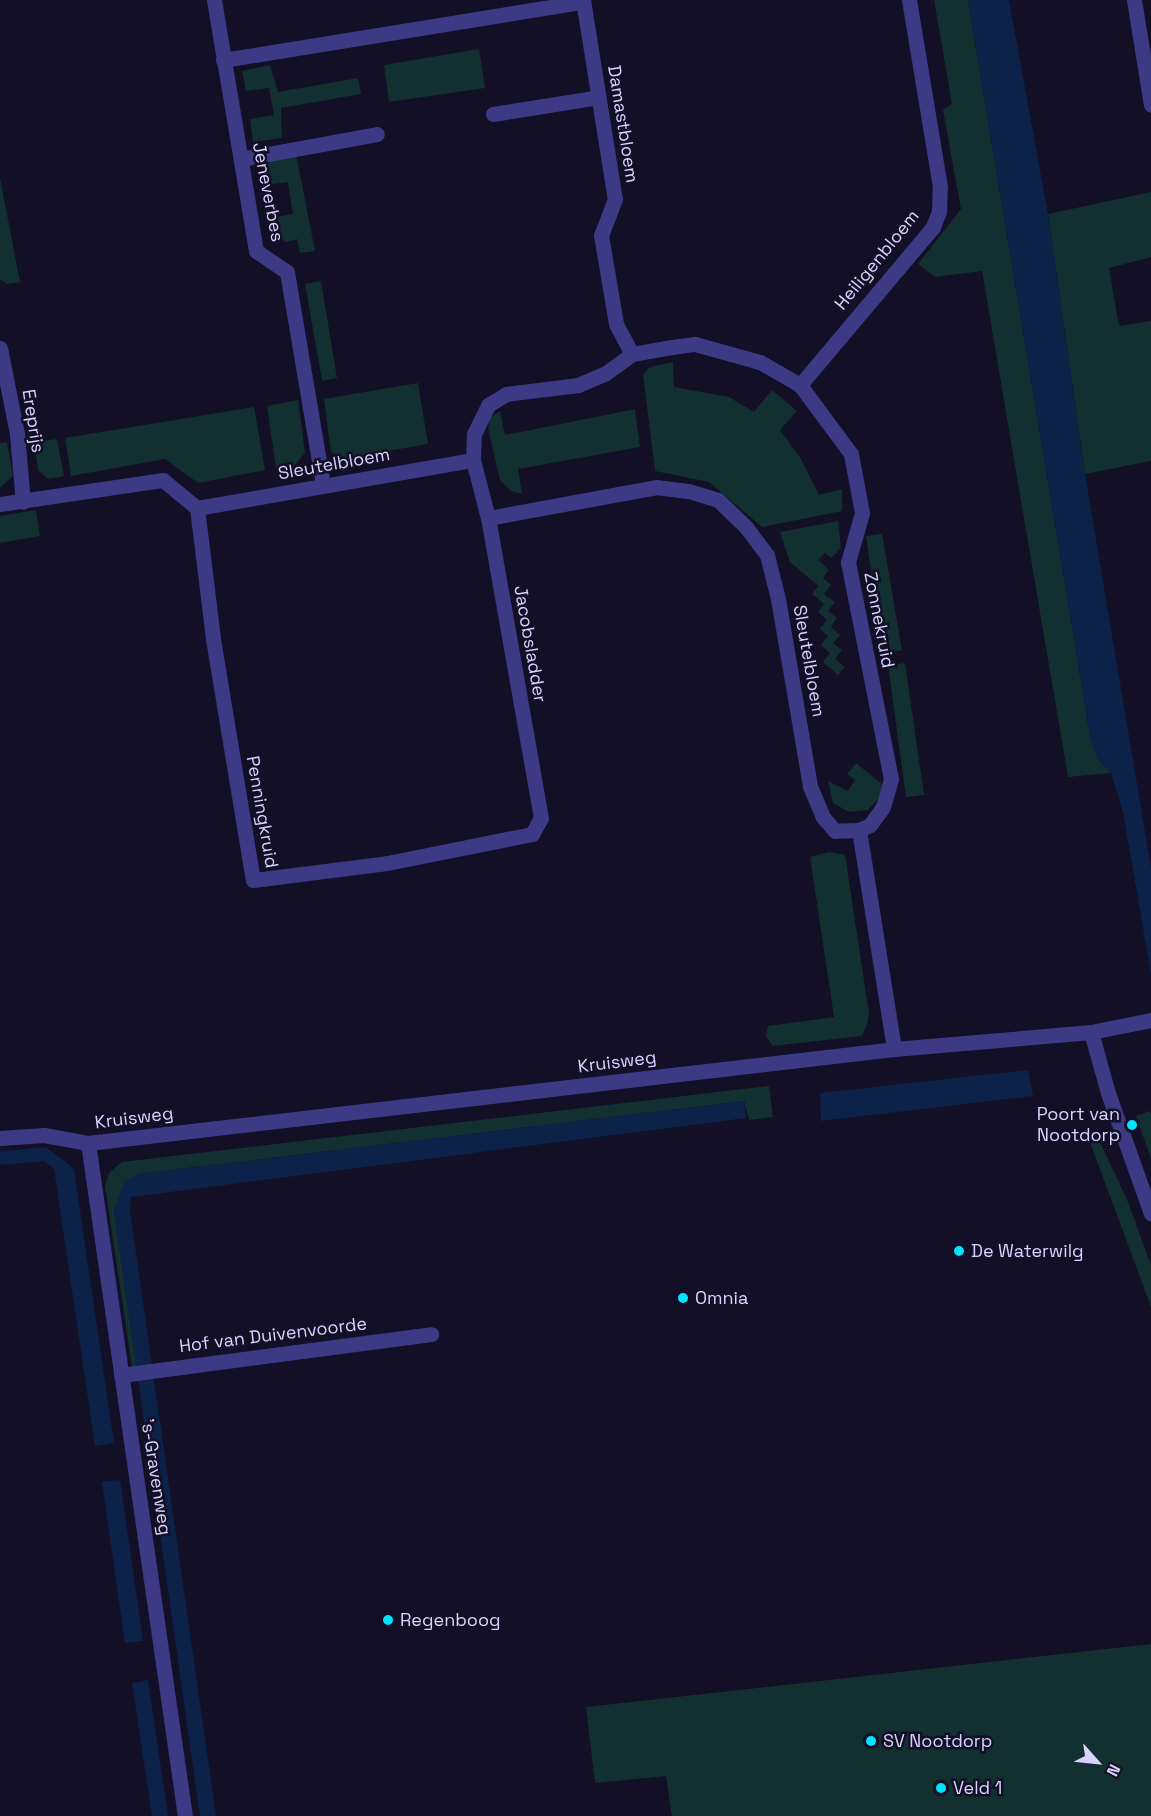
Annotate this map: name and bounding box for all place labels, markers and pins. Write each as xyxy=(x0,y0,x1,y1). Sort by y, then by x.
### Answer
place label: Poort van Nootdorp xyxy=(1037,1104,1120,1146)
marker: Poort van Nootdorp xyxy=(1125,1118,1139,1132)
place label: De Waterwilg xyxy=(971,1240,1084,1262)
marker: De Waterwilg xyxy=(952,1244,966,1258)
place label: Omnia xyxy=(695,1287,748,1309)
marker: Omnia xyxy=(676,1291,690,1305)
place label: Regenboog xyxy=(400,1609,501,1631)
marker: Regenboog xyxy=(381,1613,395,1627)
place label: SV Nootdorp xyxy=(883,1730,992,1752)
marker: SV Nootdorp xyxy=(864,1734,878,1748)
place label: Veld 1 xyxy=(953,1777,1002,1799)
marker: Veld 1 xyxy=(934,1781,948,1795)

